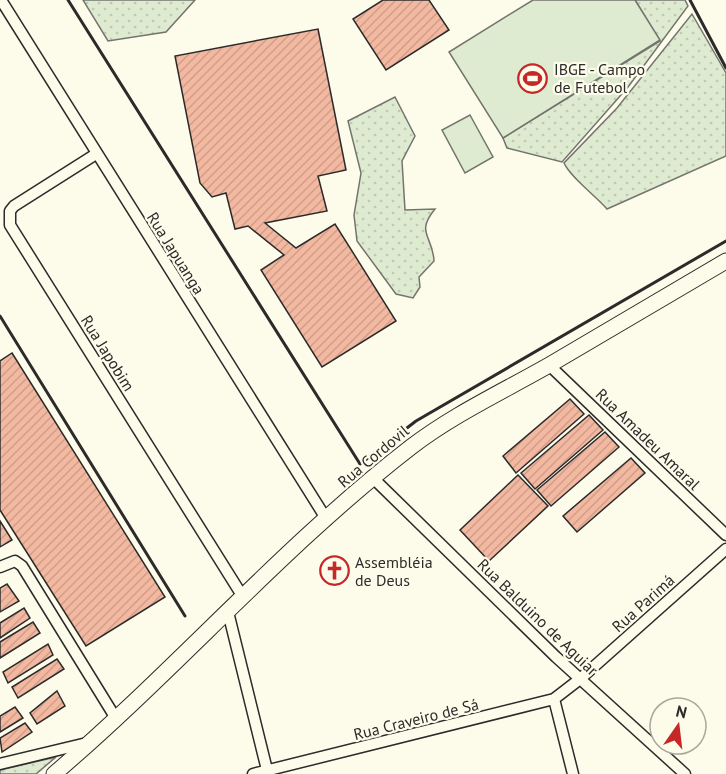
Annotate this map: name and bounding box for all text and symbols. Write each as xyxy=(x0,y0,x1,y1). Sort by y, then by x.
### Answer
place label: IBGE - Campo de Futebol xyxy=(554,59,645,97)
sports icon: IBGE - Campo de Futebol xyxy=(517,62,549,94)
street label: Rua Japuanga xyxy=(143,208,209,298)
street label: Rua Japobim xyxy=(77,311,139,395)
street label: Rua Amadeu Amaral xyxy=(592,384,705,494)
street label: Rua Cordovil xyxy=(333,420,413,491)
place label: Assembléia de Deus xyxy=(355,552,433,590)
street label: Rua Balduino de Aguiar xyxy=(474,554,603,680)
church icon: Assembléia de Deus xyxy=(318,555,350,587)
street label: Rua Parimá xyxy=(608,570,678,636)
street label: Rua Craveiro de Sá xyxy=(351,694,481,744)
north arrow xyxy=(648,696,708,756)
text: N xyxy=(674,700,689,722)

